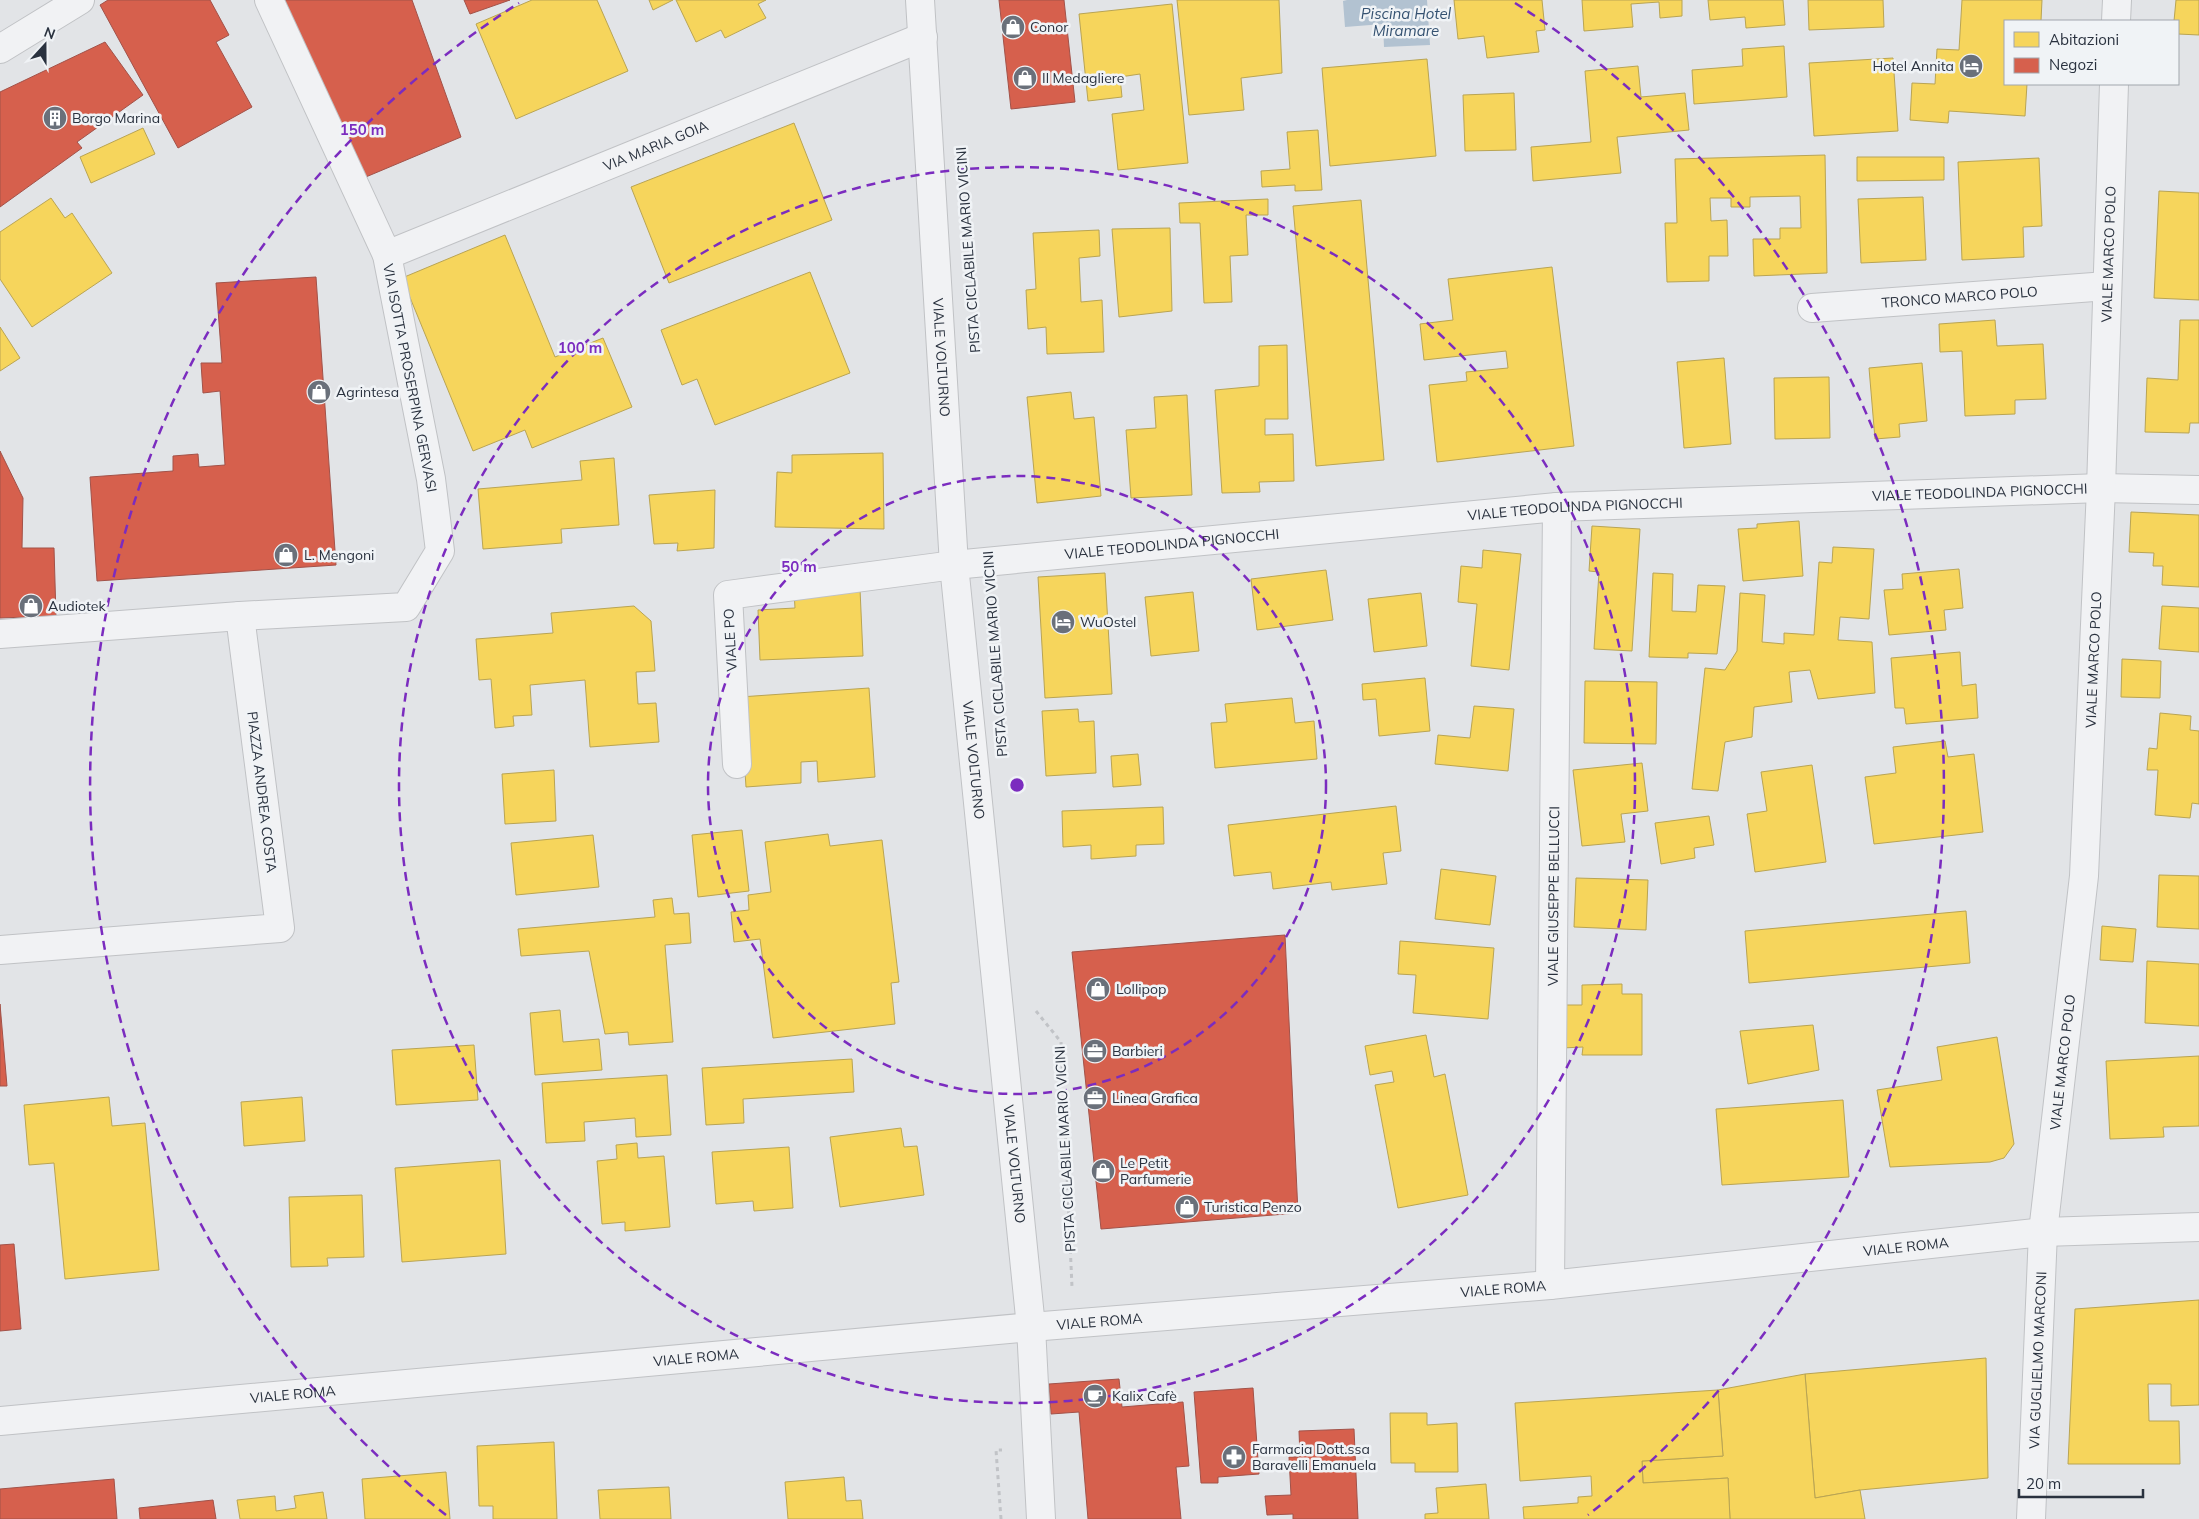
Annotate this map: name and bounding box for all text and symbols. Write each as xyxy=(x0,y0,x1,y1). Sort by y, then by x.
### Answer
water label: Piscina Hotel Miramare xyxy=(1361,4,1452,40)
shop icon: Conor xyxy=(1000,14,1026,40)
place label: Conor xyxy=(1030,18,1069,36)
north arrow xyxy=(20,20,70,70)
legend xyxy=(2004,20,2179,85)
text: N xyxy=(41,23,58,43)
text: Abitazioni xyxy=(2049,30,2119,49)
hotel icon: Hotel Annita xyxy=(1958,53,1984,79)
text: Negozi xyxy=(2049,55,2097,74)
place label: Hotel Annita xyxy=(1873,57,1954,75)
shop icon: Il Medagliere xyxy=(1012,65,1038,91)
place label: Il Medagliere xyxy=(1042,69,1124,87)
building icon: Borgo Marina xyxy=(42,105,68,131)
place label: Borgo Marina xyxy=(72,109,160,127)
street label: VIA MARIA GOIA xyxy=(600,116,712,175)
text: 150 m xyxy=(340,120,384,139)
street label: PISTA CICLABILE MARIO VICINI xyxy=(952,146,984,354)
street label: VIALE MARCO POLO xyxy=(2097,185,2120,323)
street label: VIA ISOTTA PROSERPINA GERVASI xyxy=(379,262,441,494)
street label: TRONCO MARCO POLO xyxy=(1881,282,2038,312)
street label: VIALE VOLTURNO xyxy=(929,297,954,417)
text: 100 m xyxy=(558,338,602,357)
shop icon: Agrintesa xyxy=(306,379,332,405)
place label: Agrintesa xyxy=(336,383,399,401)
street label: VIALE TEODOLINDA PIGNOCCHI xyxy=(1872,479,2088,505)
street label: VIALE TEODOLINDA PIGNOCCHI xyxy=(1467,494,1683,525)
street label: VIALE TEODOLINDA PIGNOCCHI xyxy=(1064,525,1280,563)
shop icon: L. Mengoni xyxy=(273,542,299,568)
place label: L. Mengoni xyxy=(304,546,374,564)
street label: PISTA CICLABILE MARIO VICINI xyxy=(979,550,1011,758)
text: 50 m xyxy=(781,557,817,576)
street label: VIALE MARCO POLO xyxy=(2081,591,2105,728)
shop icon: Audiotek xyxy=(18,593,44,619)
place label: Audiotek xyxy=(48,597,106,615)
street label: VIALE PO xyxy=(719,608,741,672)
hotel icon: WuOstel xyxy=(1050,609,1076,635)
place label: WuOstel xyxy=(1080,613,1136,631)
street label: VIALE VOLTURNO xyxy=(959,700,989,820)
street label: PIAZZA ANDREA COSTA xyxy=(243,710,281,874)
centre of rings xyxy=(1008,776,1026,794)
street label: VIALE GIUSEPPE BELLUCCI xyxy=(1544,806,1563,986)
shop icon: Lollipop xyxy=(1085,976,1111,1002)
place label: Lollipop xyxy=(1116,980,1166,998)
street label: VIALE MARCO POLO xyxy=(2046,993,2079,1131)
office icon: Barbieri xyxy=(1082,1038,1108,1064)
place label: Barbieri xyxy=(1112,1042,1163,1060)
street label: PISTA CICLABILE MARIO VICINI xyxy=(1051,1045,1079,1253)
office icon: Linea Grafica xyxy=(1082,1085,1108,1111)
place label: Linea Grafica xyxy=(1112,1089,1198,1107)
street label: VIALE VOLTURNO xyxy=(1000,1104,1029,1224)
place label: Le Petit Parfumerie xyxy=(1120,1154,1191,1188)
shop icon: Le Petit Parfumerie xyxy=(1090,1158,1116,1184)
shop icon: Turistica Penzo xyxy=(1174,1194,1200,1220)
place label: Turistica Penzo xyxy=(1204,1198,1302,1216)
street label: VIALE ROMA xyxy=(1862,1233,1950,1260)
street label: VIA GUGLIELMO MARCONI xyxy=(2025,1271,2050,1449)
street label: VIALE ROMA xyxy=(1460,1276,1547,1301)
street label: VIALE ROMA xyxy=(1056,1309,1144,1334)
street label: VIALE ROMA xyxy=(652,1345,740,1370)
street label: VIALE ROMA xyxy=(249,1381,337,1407)
cafe icon: Kalix Cafè xyxy=(1082,1383,1108,1409)
place label: Kalix Cafè xyxy=(1112,1387,1177,1405)
place label: Farmacia Dott.ssa Baravelli Emanuela xyxy=(1252,1440,1376,1474)
pharmacy icon: Farmacia Dott.ssa Baravelli Emanuela xyxy=(1221,1444,1247,1470)
scale bar xyxy=(2019,1466,2143,1498)
text: 20 m xyxy=(2026,1474,2061,1493)

